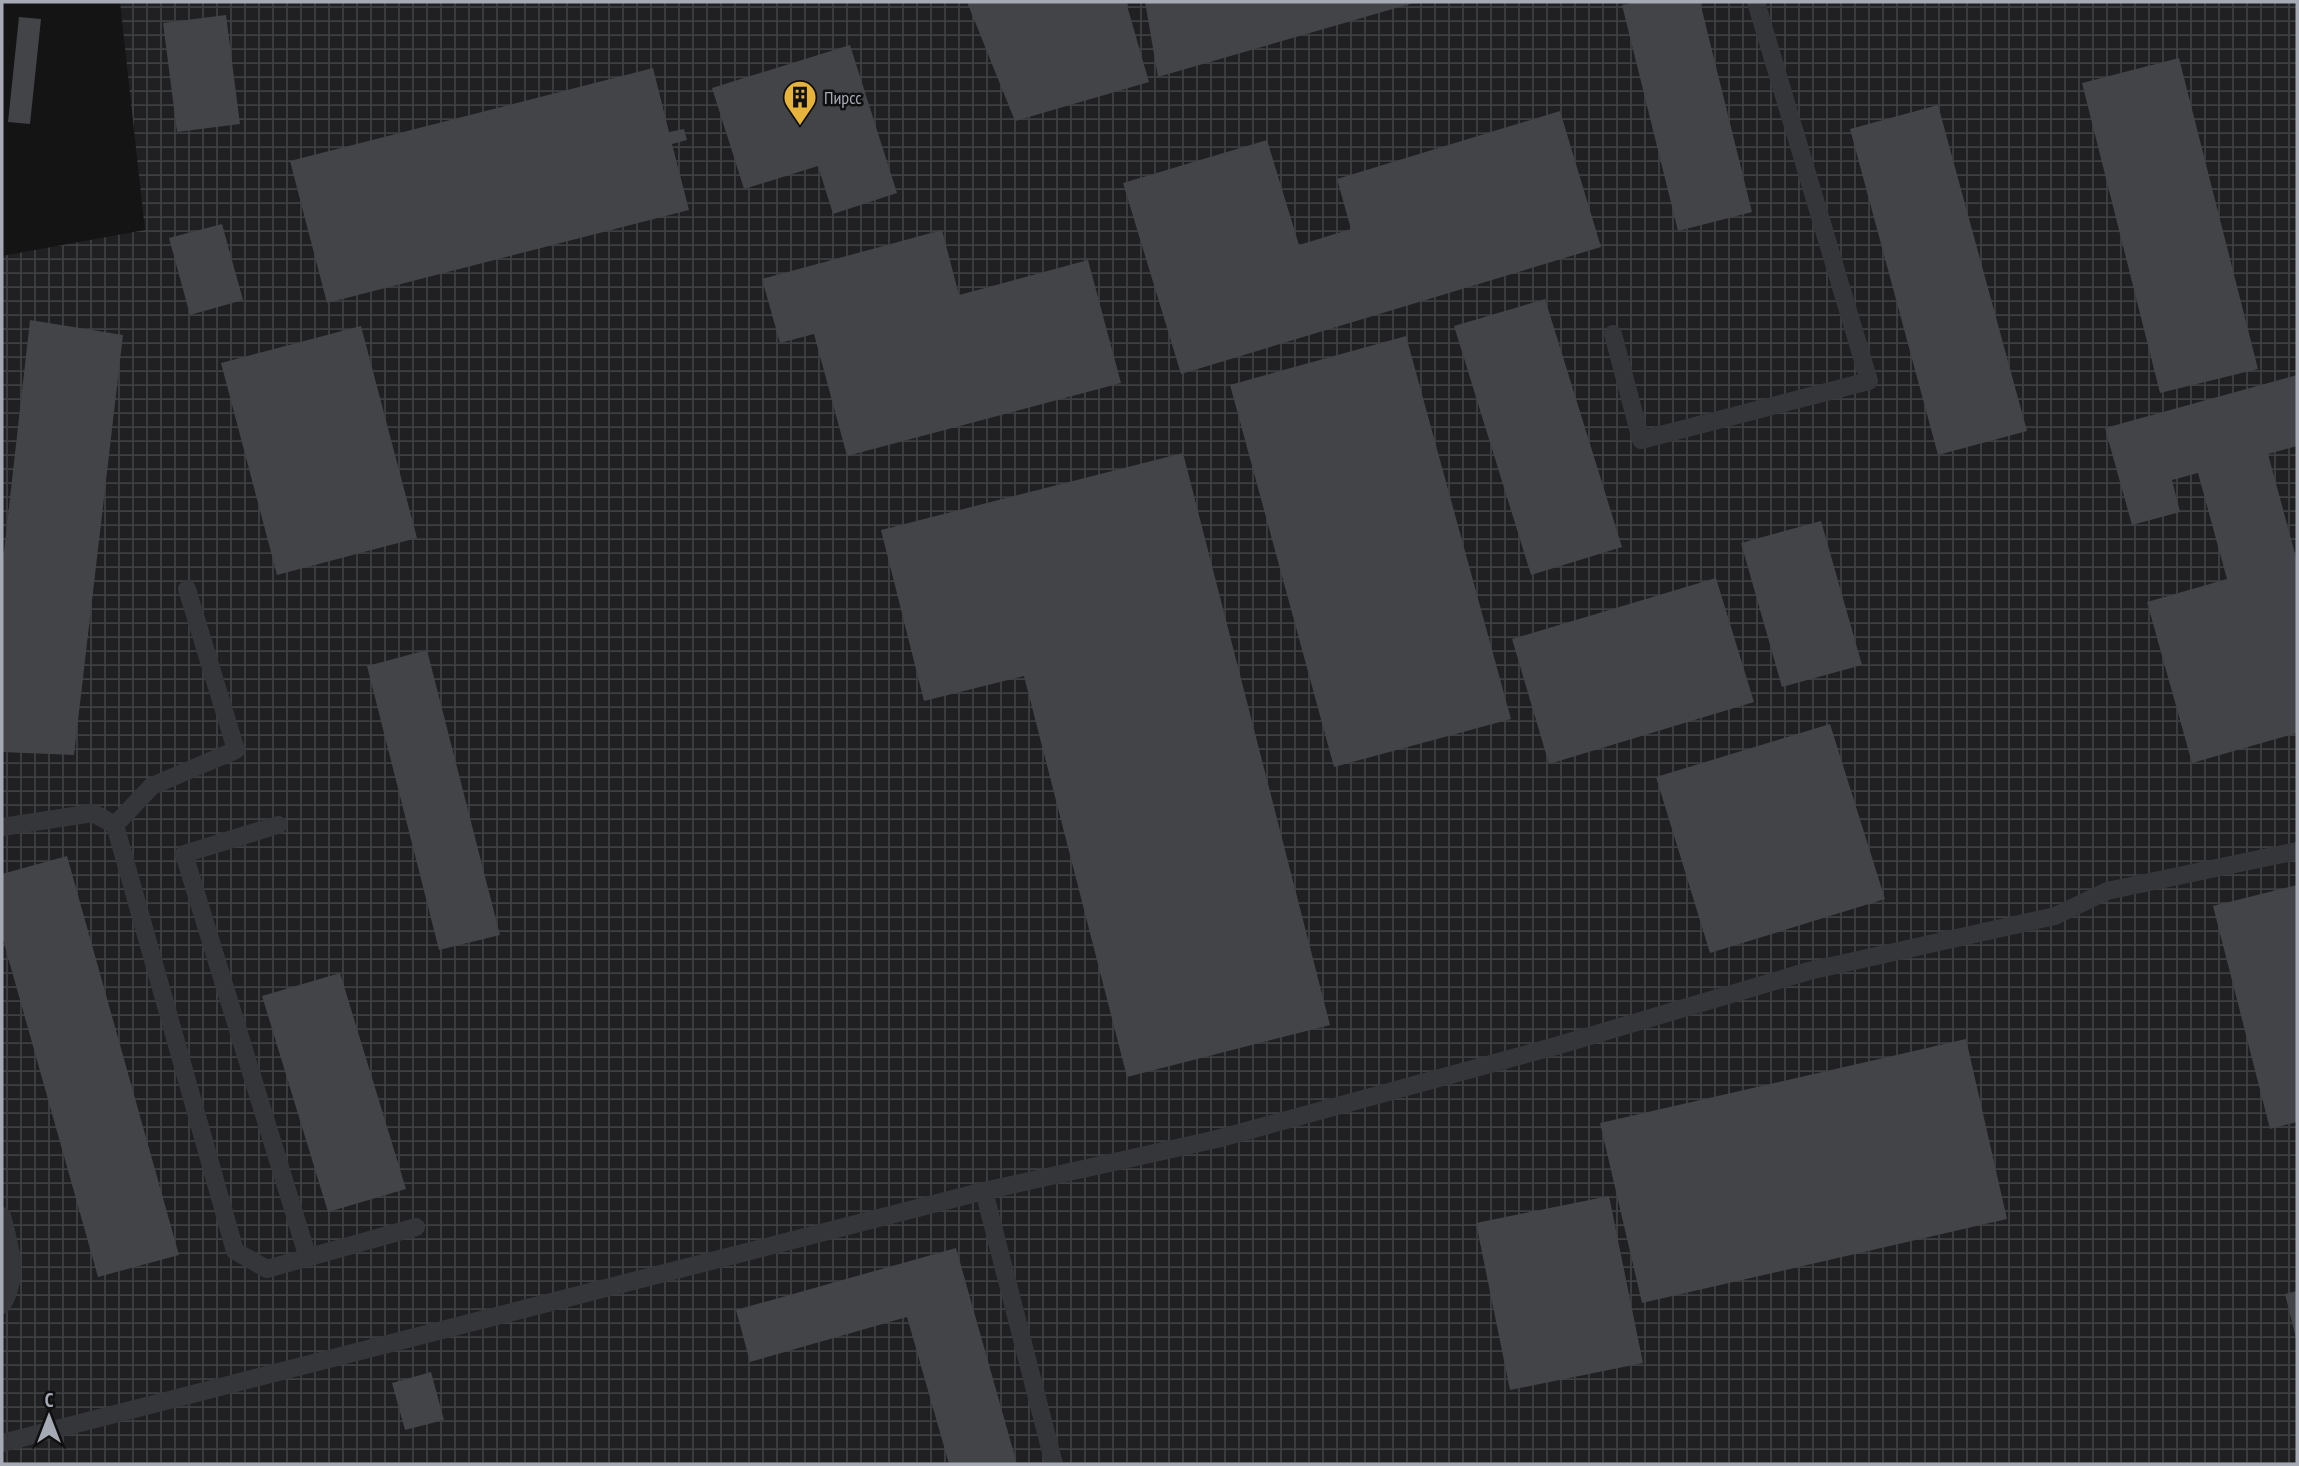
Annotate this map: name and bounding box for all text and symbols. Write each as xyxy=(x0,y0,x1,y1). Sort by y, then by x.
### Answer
building icon: Пирсс xyxy=(781,78,819,127)
place label: Пирсс xyxy=(824,86,862,109)
north arrow xyxy=(14,1382,84,1452)
text: С xyxy=(45,1388,54,1412)

